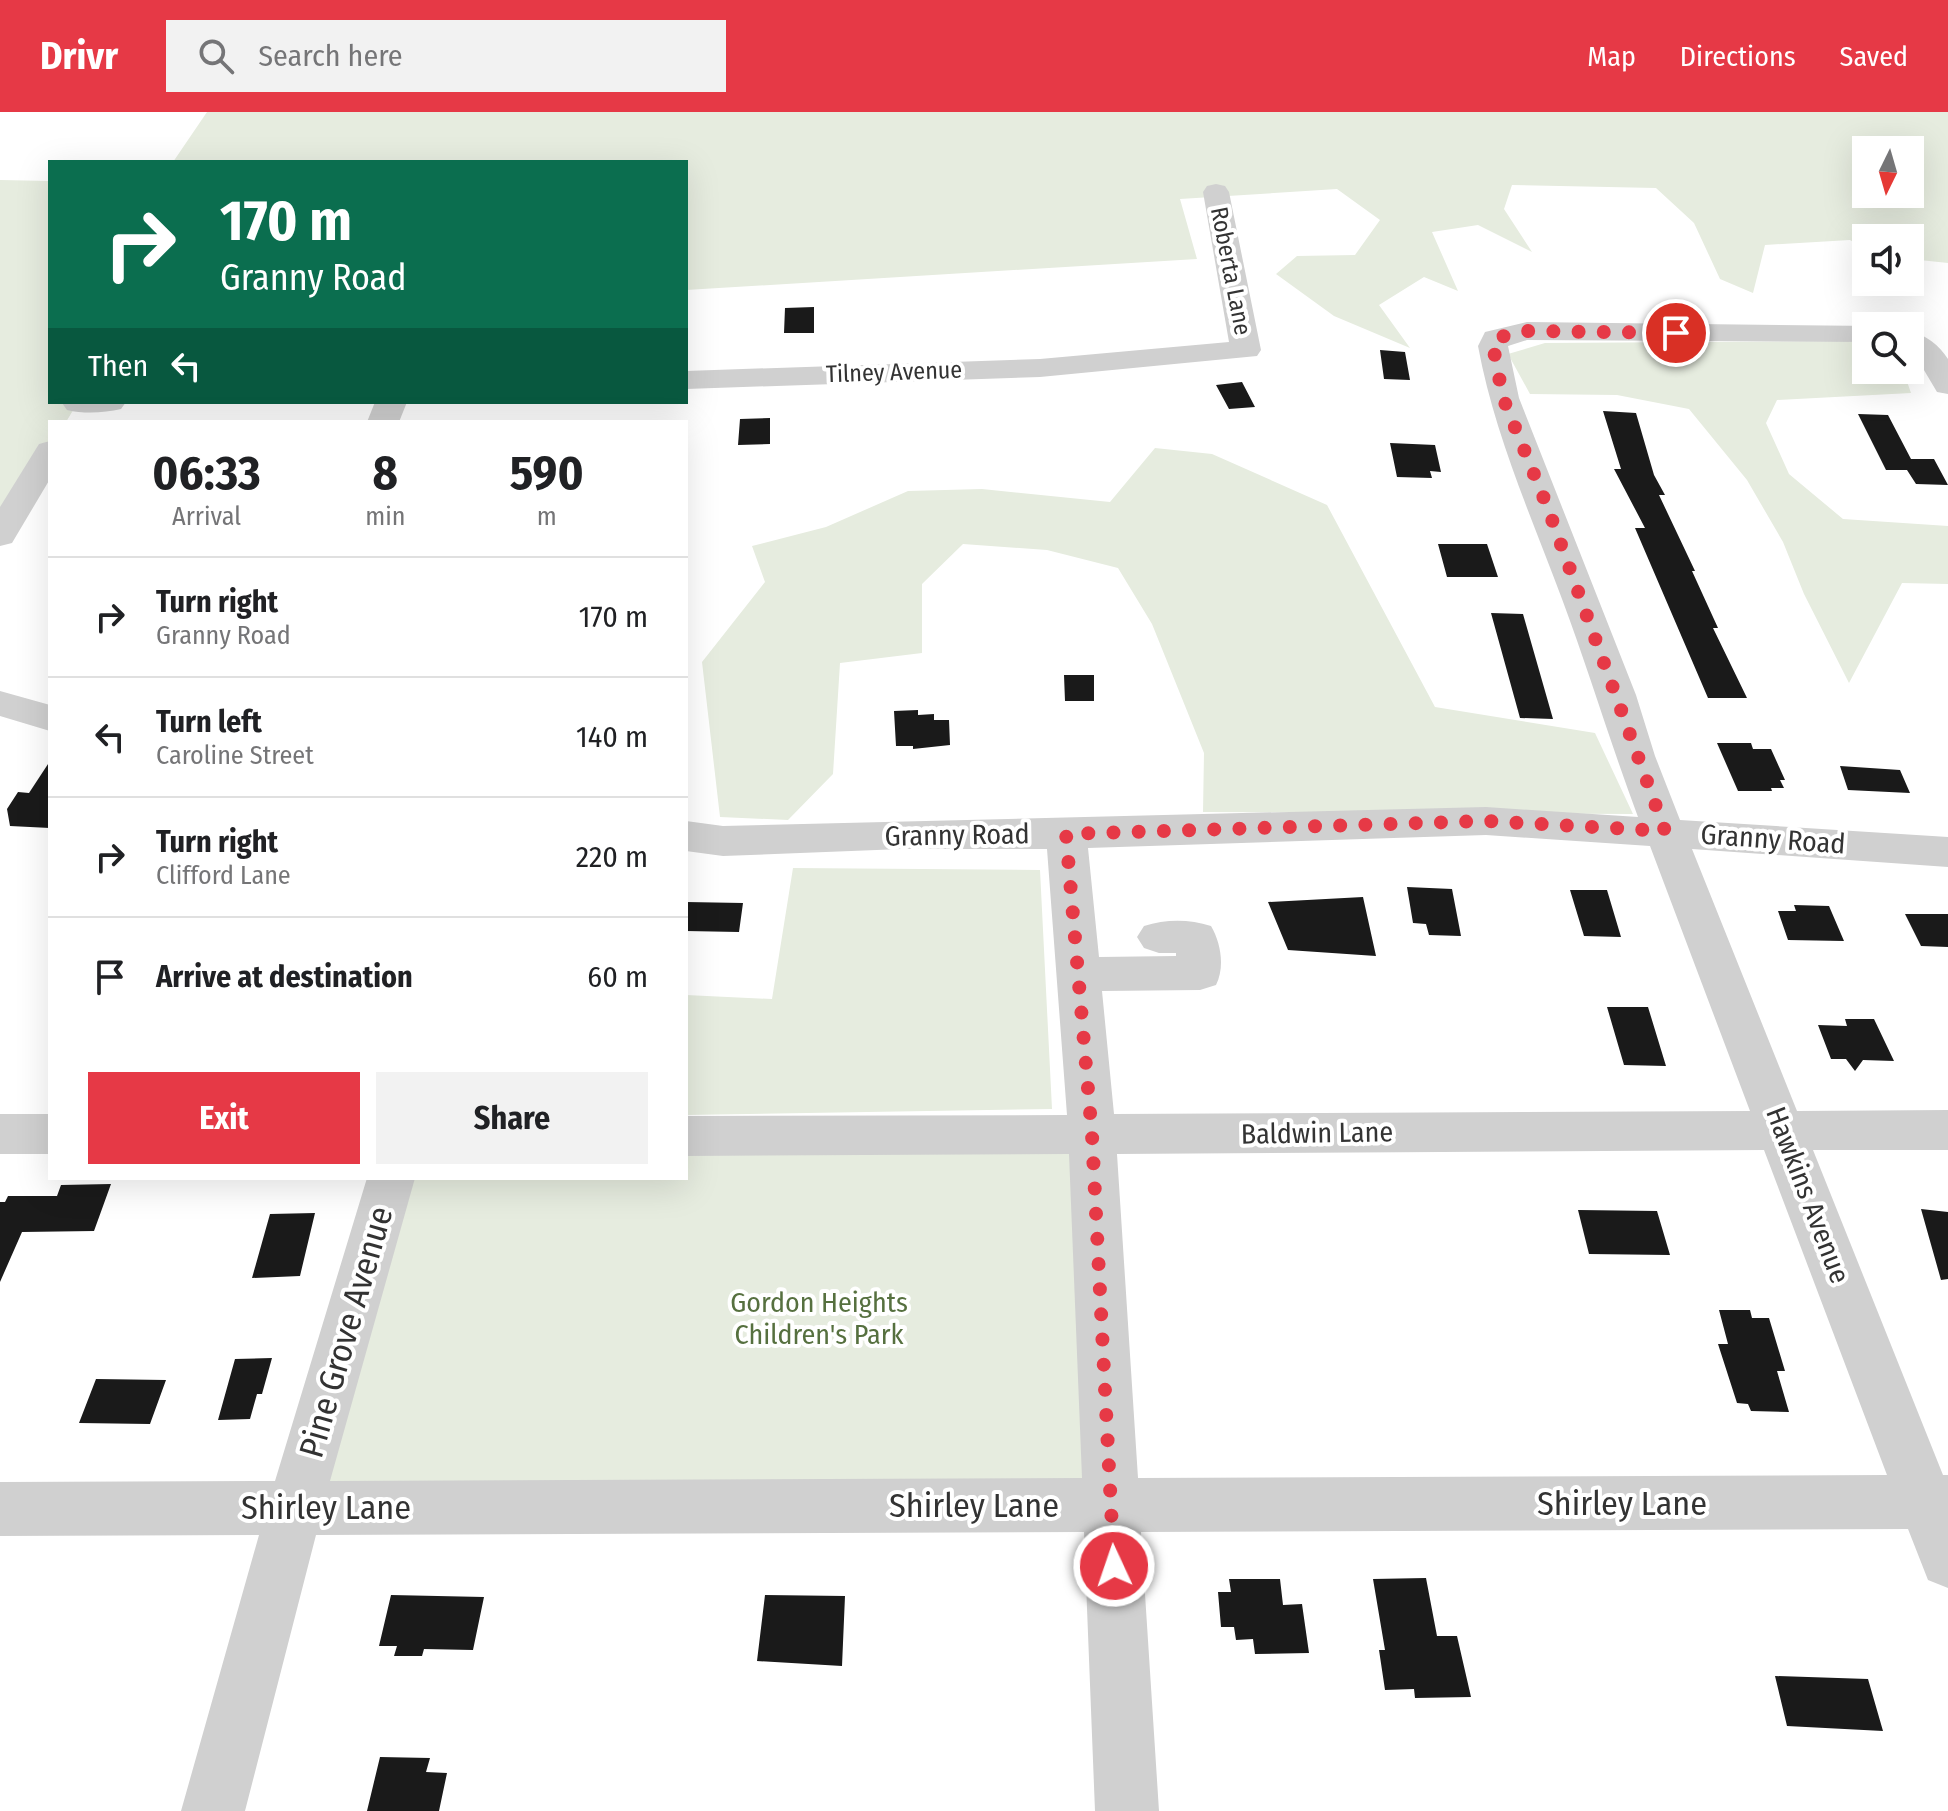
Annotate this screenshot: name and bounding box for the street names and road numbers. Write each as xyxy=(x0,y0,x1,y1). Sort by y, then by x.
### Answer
street label: Roberta Lane xyxy=(1205,204,1257,338)
street label: Tilney Avenue xyxy=(825,356,963,388)
street label: Granny Road xyxy=(884,817,1030,853)
street label: Granny Road xyxy=(1699,817,1847,861)
street label: Hawkins Avenue xyxy=(1759,1102,1857,1288)
street label: Baldwin Lane xyxy=(1241,1115,1393,1151)
street label: Pine Grove Avenue xyxy=(291,1202,401,1462)
street label: Shirley Lane xyxy=(1537,1483,1707,1524)
street label: Shirley Lane xyxy=(889,1485,1059,1526)
street label: Shirley Lane xyxy=(241,1487,411,1528)

